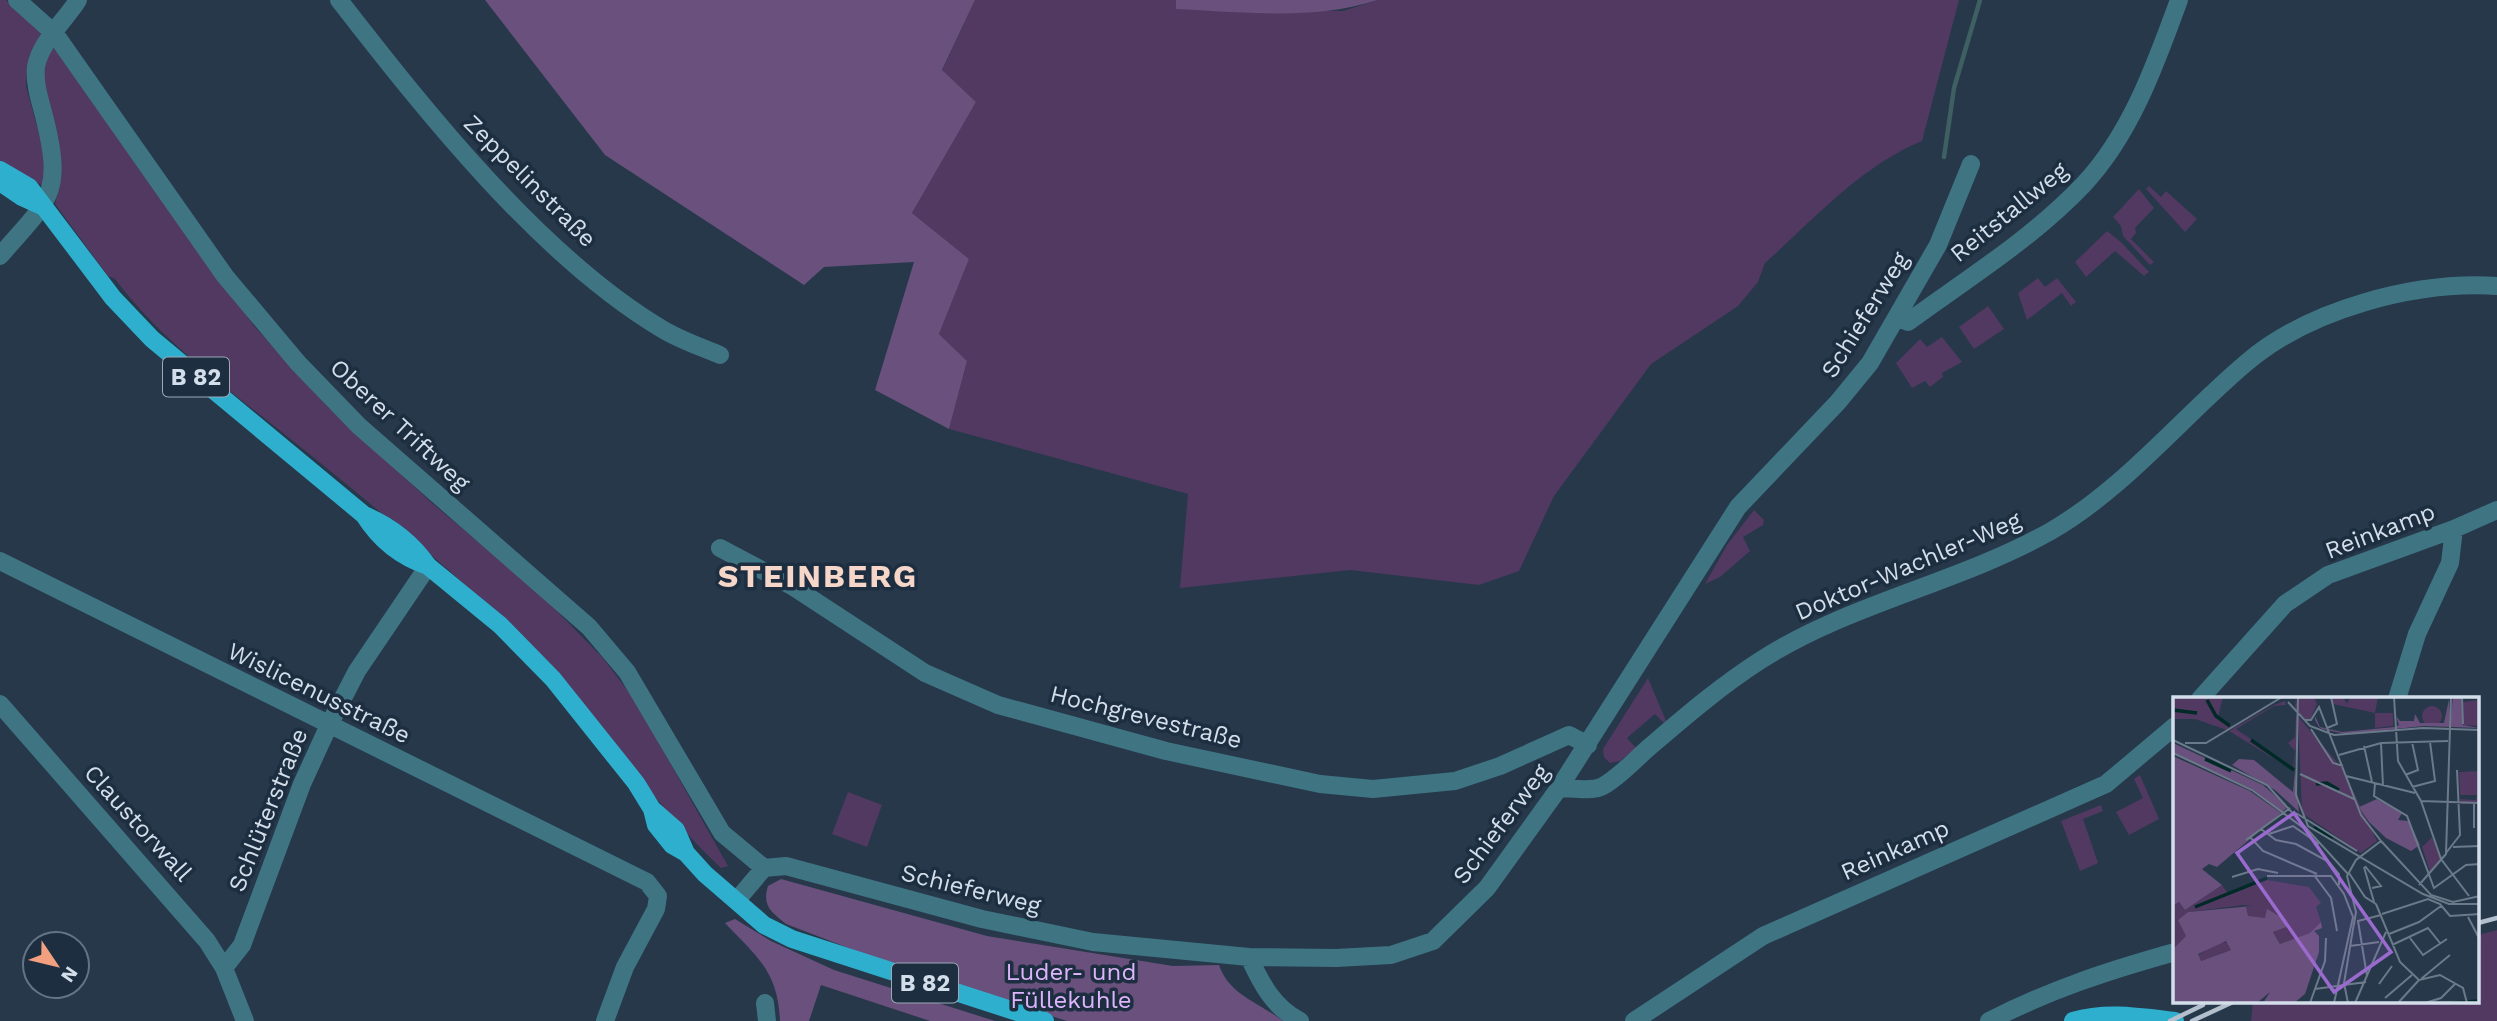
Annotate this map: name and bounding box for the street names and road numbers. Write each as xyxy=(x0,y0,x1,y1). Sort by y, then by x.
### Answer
street label: Zeppelinstraße xyxy=(458,109,602,253)
street label: Reitstallweg xyxy=(1945,156,2073,268)
street label: Schieferweg xyxy=(1815,247,1915,383)
street label: Oberer Triftweg xyxy=(324,353,476,497)
road number: B 82 xyxy=(163,358,229,396)
street label: Reinkamp xyxy=(2321,497,2439,565)
street label: Doktor-Wachler-Weg xyxy=(1791,506,2025,626)
street label: Wislicenusstraße xyxy=(223,637,415,749)
street label: Hochgrevestraße xyxy=(1047,680,1245,754)
street label: Schlüterstraße xyxy=(223,724,313,896)
street label: Schieferweg xyxy=(1447,758,1555,889)
street label: Claustorwall xyxy=(78,759,198,888)
street label: Reinkamp xyxy=(1837,814,1953,886)
street label: Schieferweg xyxy=(898,858,1044,920)
road number: B 82 xyxy=(892,964,958,1002)

